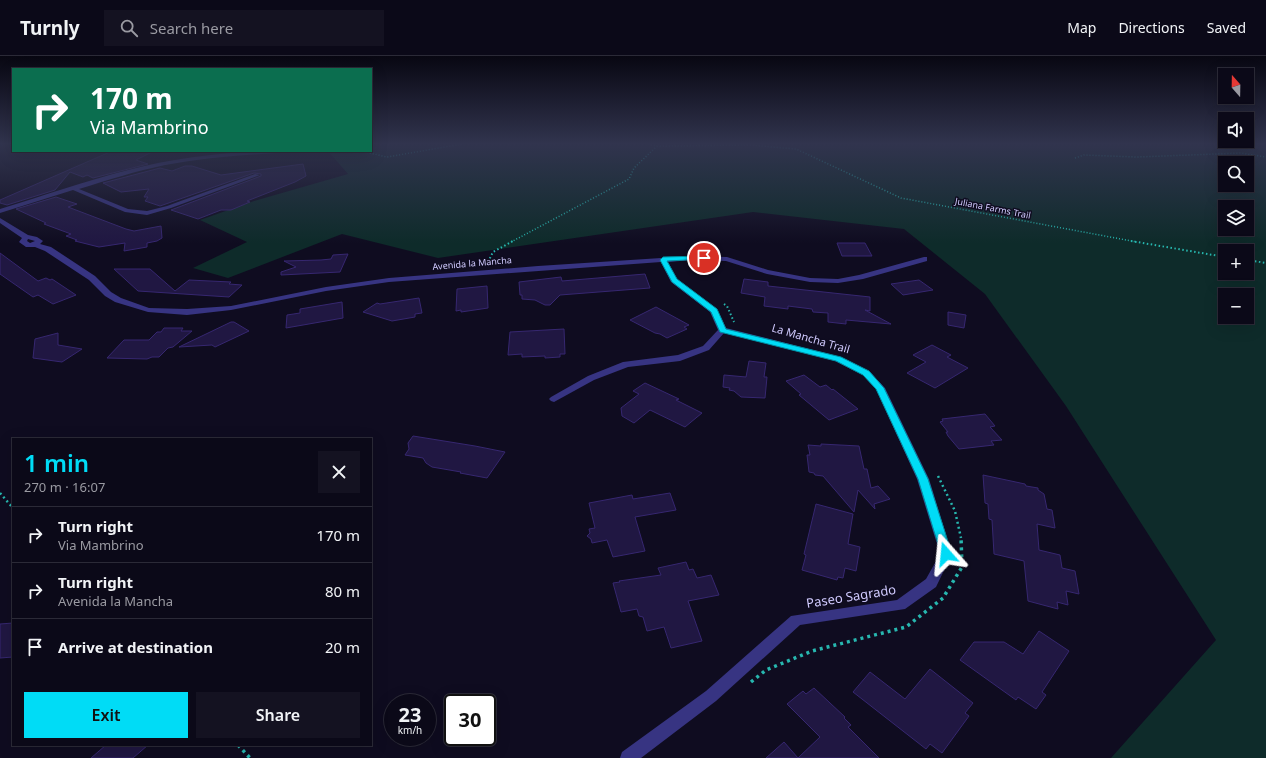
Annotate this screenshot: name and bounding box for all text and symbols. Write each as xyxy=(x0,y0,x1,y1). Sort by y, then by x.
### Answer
search box xyxy=(104,10,384,46)
text: Turnly xyxy=(20,15,80,41)
icon: search xyxy=(118,17,140,39)
text: Search here xyxy=(150,18,233,38)
text: Map xyxy=(1067,18,1096,37)
text: Directions xyxy=(1118,18,1185,37)
text: Saved xyxy=(1207,18,1246,37)
north arrow xyxy=(1218,68,1254,104)
map controls xyxy=(1218,68,1254,324)
text: 170 m xyxy=(90,79,173,117)
icon: right xyxy=(24,84,76,136)
button: sound xyxy=(1218,112,1254,148)
text: Via Mambrino xyxy=(90,115,209,139)
button: search xyxy=(1218,156,1254,192)
street label: Juliana Farms Trail xyxy=(953,194,1032,222)
button: layers xyxy=(1218,200,1254,236)
pin xyxy=(687,241,721,275)
button: + xyxy=(1218,244,1254,280)
icon: arrive xyxy=(693,247,715,269)
street label: Avenida la Mancha xyxy=(432,253,512,273)
button: − xyxy=(1218,288,1254,324)
street label: La Mancha Trail xyxy=(770,320,852,356)
text: 1 min xyxy=(24,446,89,479)
button: close xyxy=(318,451,360,493)
text: 270 m · 16:07 xyxy=(24,478,105,496)
text: Turn right xyxy=(58,516,133,536)
icon: right xyxy=(24,524,46,546)
text: 170 m xyxy=(316,525,360,545)
position arrow xyxy=(925,533,967,575)
text: Via Mambrino xyxy=(58,536,144,554)
text: Turn right xyxy=(58,572,133,592)
icon: right xyxy=(24,580,46,602)
street label: Paseo Sagrado xyxy=(805,580,897,612)
text: 80 m xyxy=(325,581,360,601)
text: Avenida la Mancha xyxy=(58,592,173,610)
icon: arrive xyxy=(24,636,46,658)
text: Arrive at destination xyxy=(58,637,213,657)
text: 20 m xyxy=(325,637,360,657)
button: Exit xyxy=(24,692,188,738)
button: Share xyxy=(196,692,360,738)
speed limit sign: 30 xyxy=(444,694,496,746)
text: 23 xyxy=(399,701,421,728)
text: km/h xyxy=(398,723,422,737)

